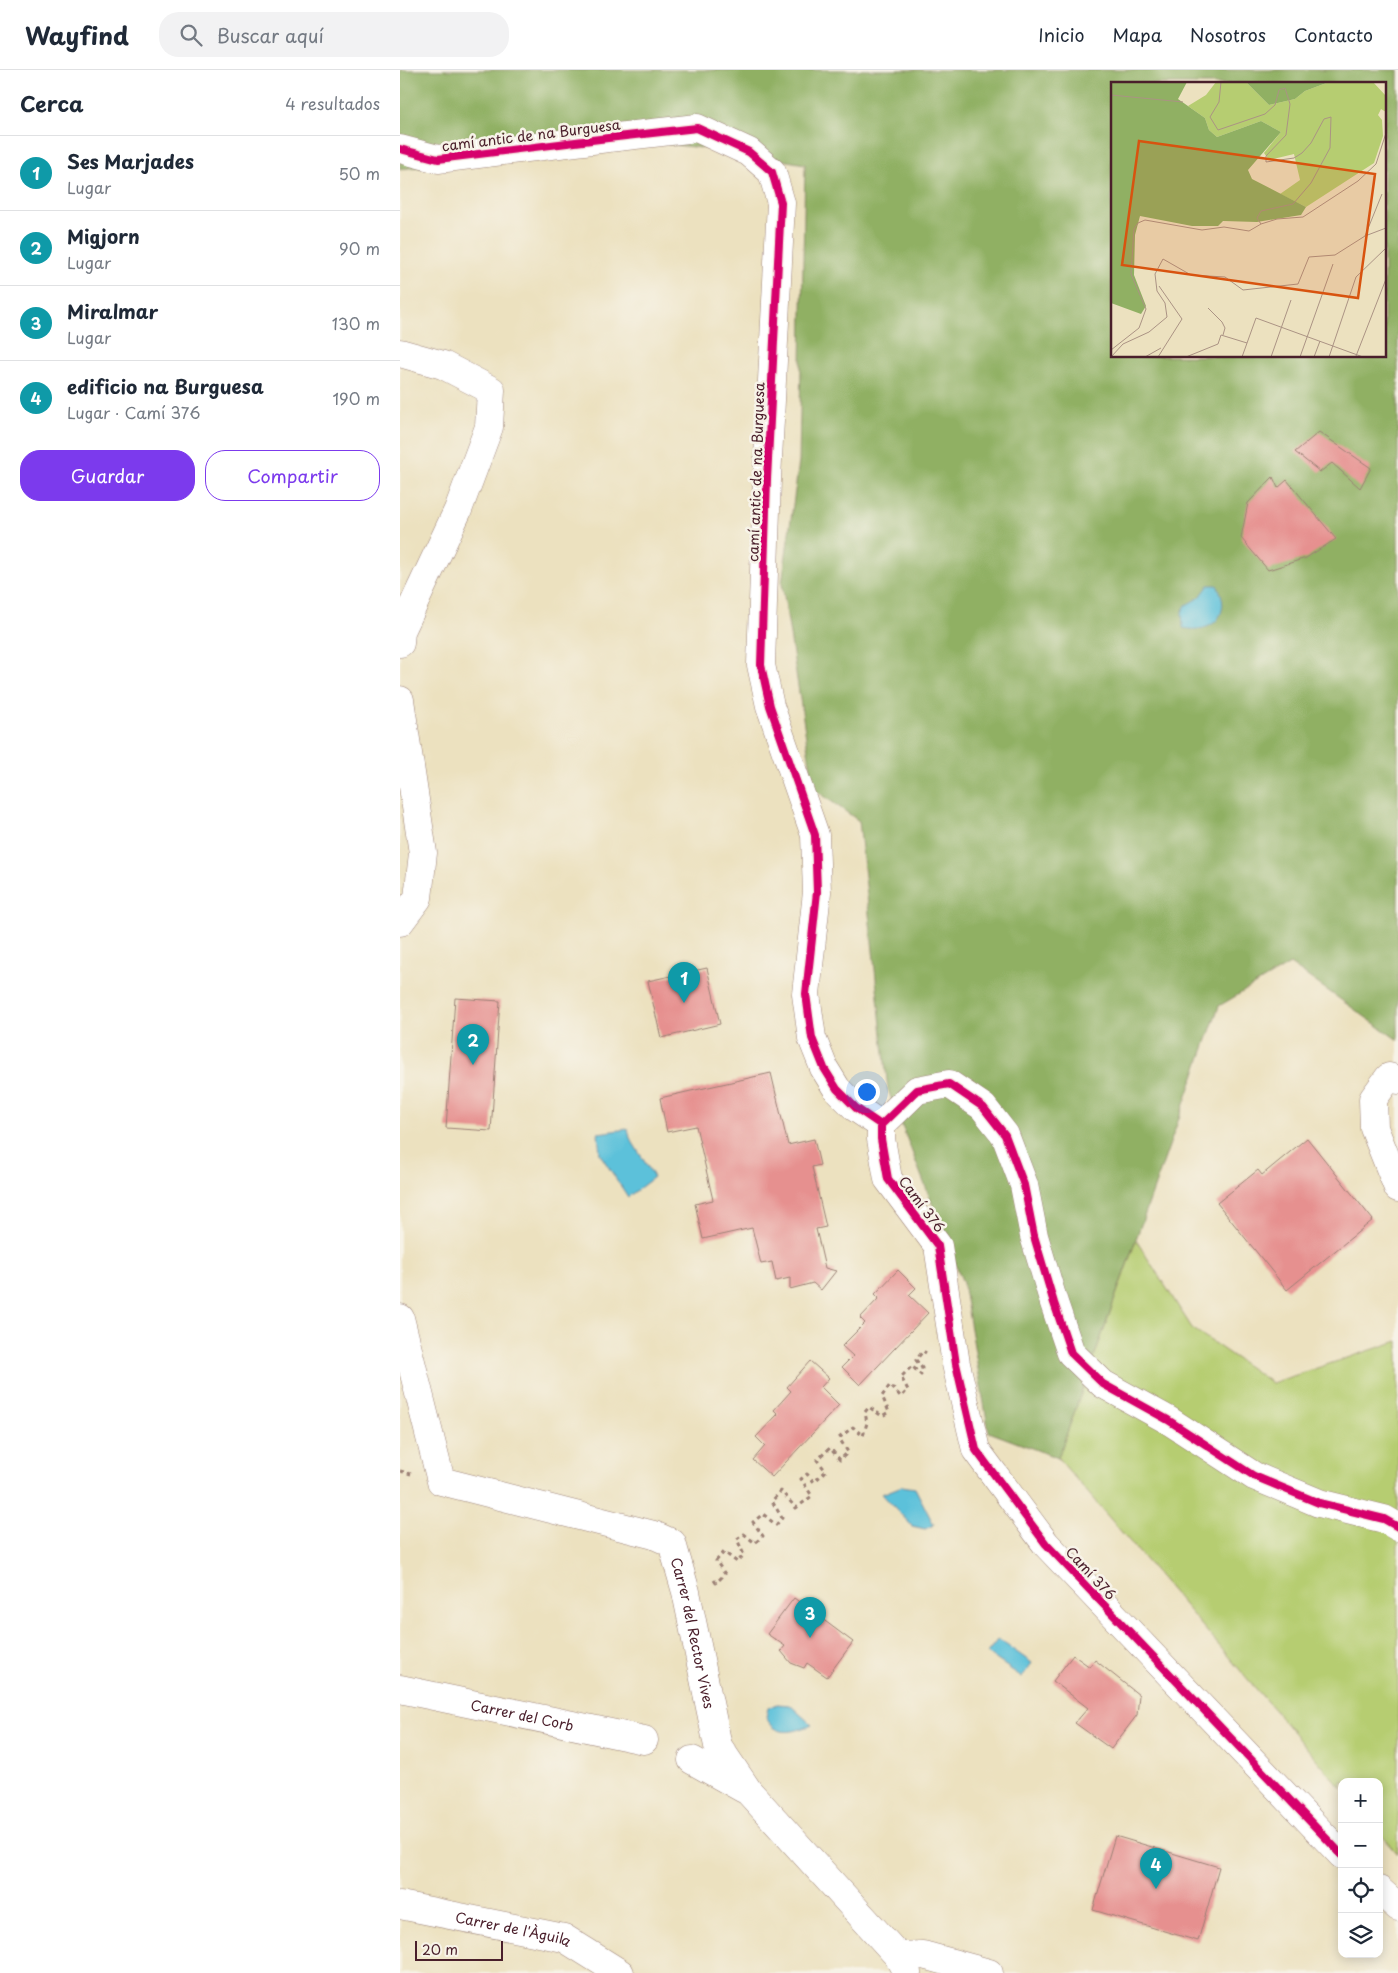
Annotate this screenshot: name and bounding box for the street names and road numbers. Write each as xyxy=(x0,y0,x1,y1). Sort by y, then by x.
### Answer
street label: camí antic de na Burguesa xyxy=(441,114,622,156)
street label: camí antic de na Burguesa xyxy=(742,382,770,562)
street label: Camí 376 xyxy=(894,1171,950,1237)
street label: Camí 376 xyxy=(1061,1542,1121,1604)
street label: Carrer del Rector Vives xyxy=(666,1555,720,1710)
street label: Carrer del Corb xyxy=(469,1694,576,1736)
street label: Carrer de l'Àguila xyxy=(454,1906,576,1951)

